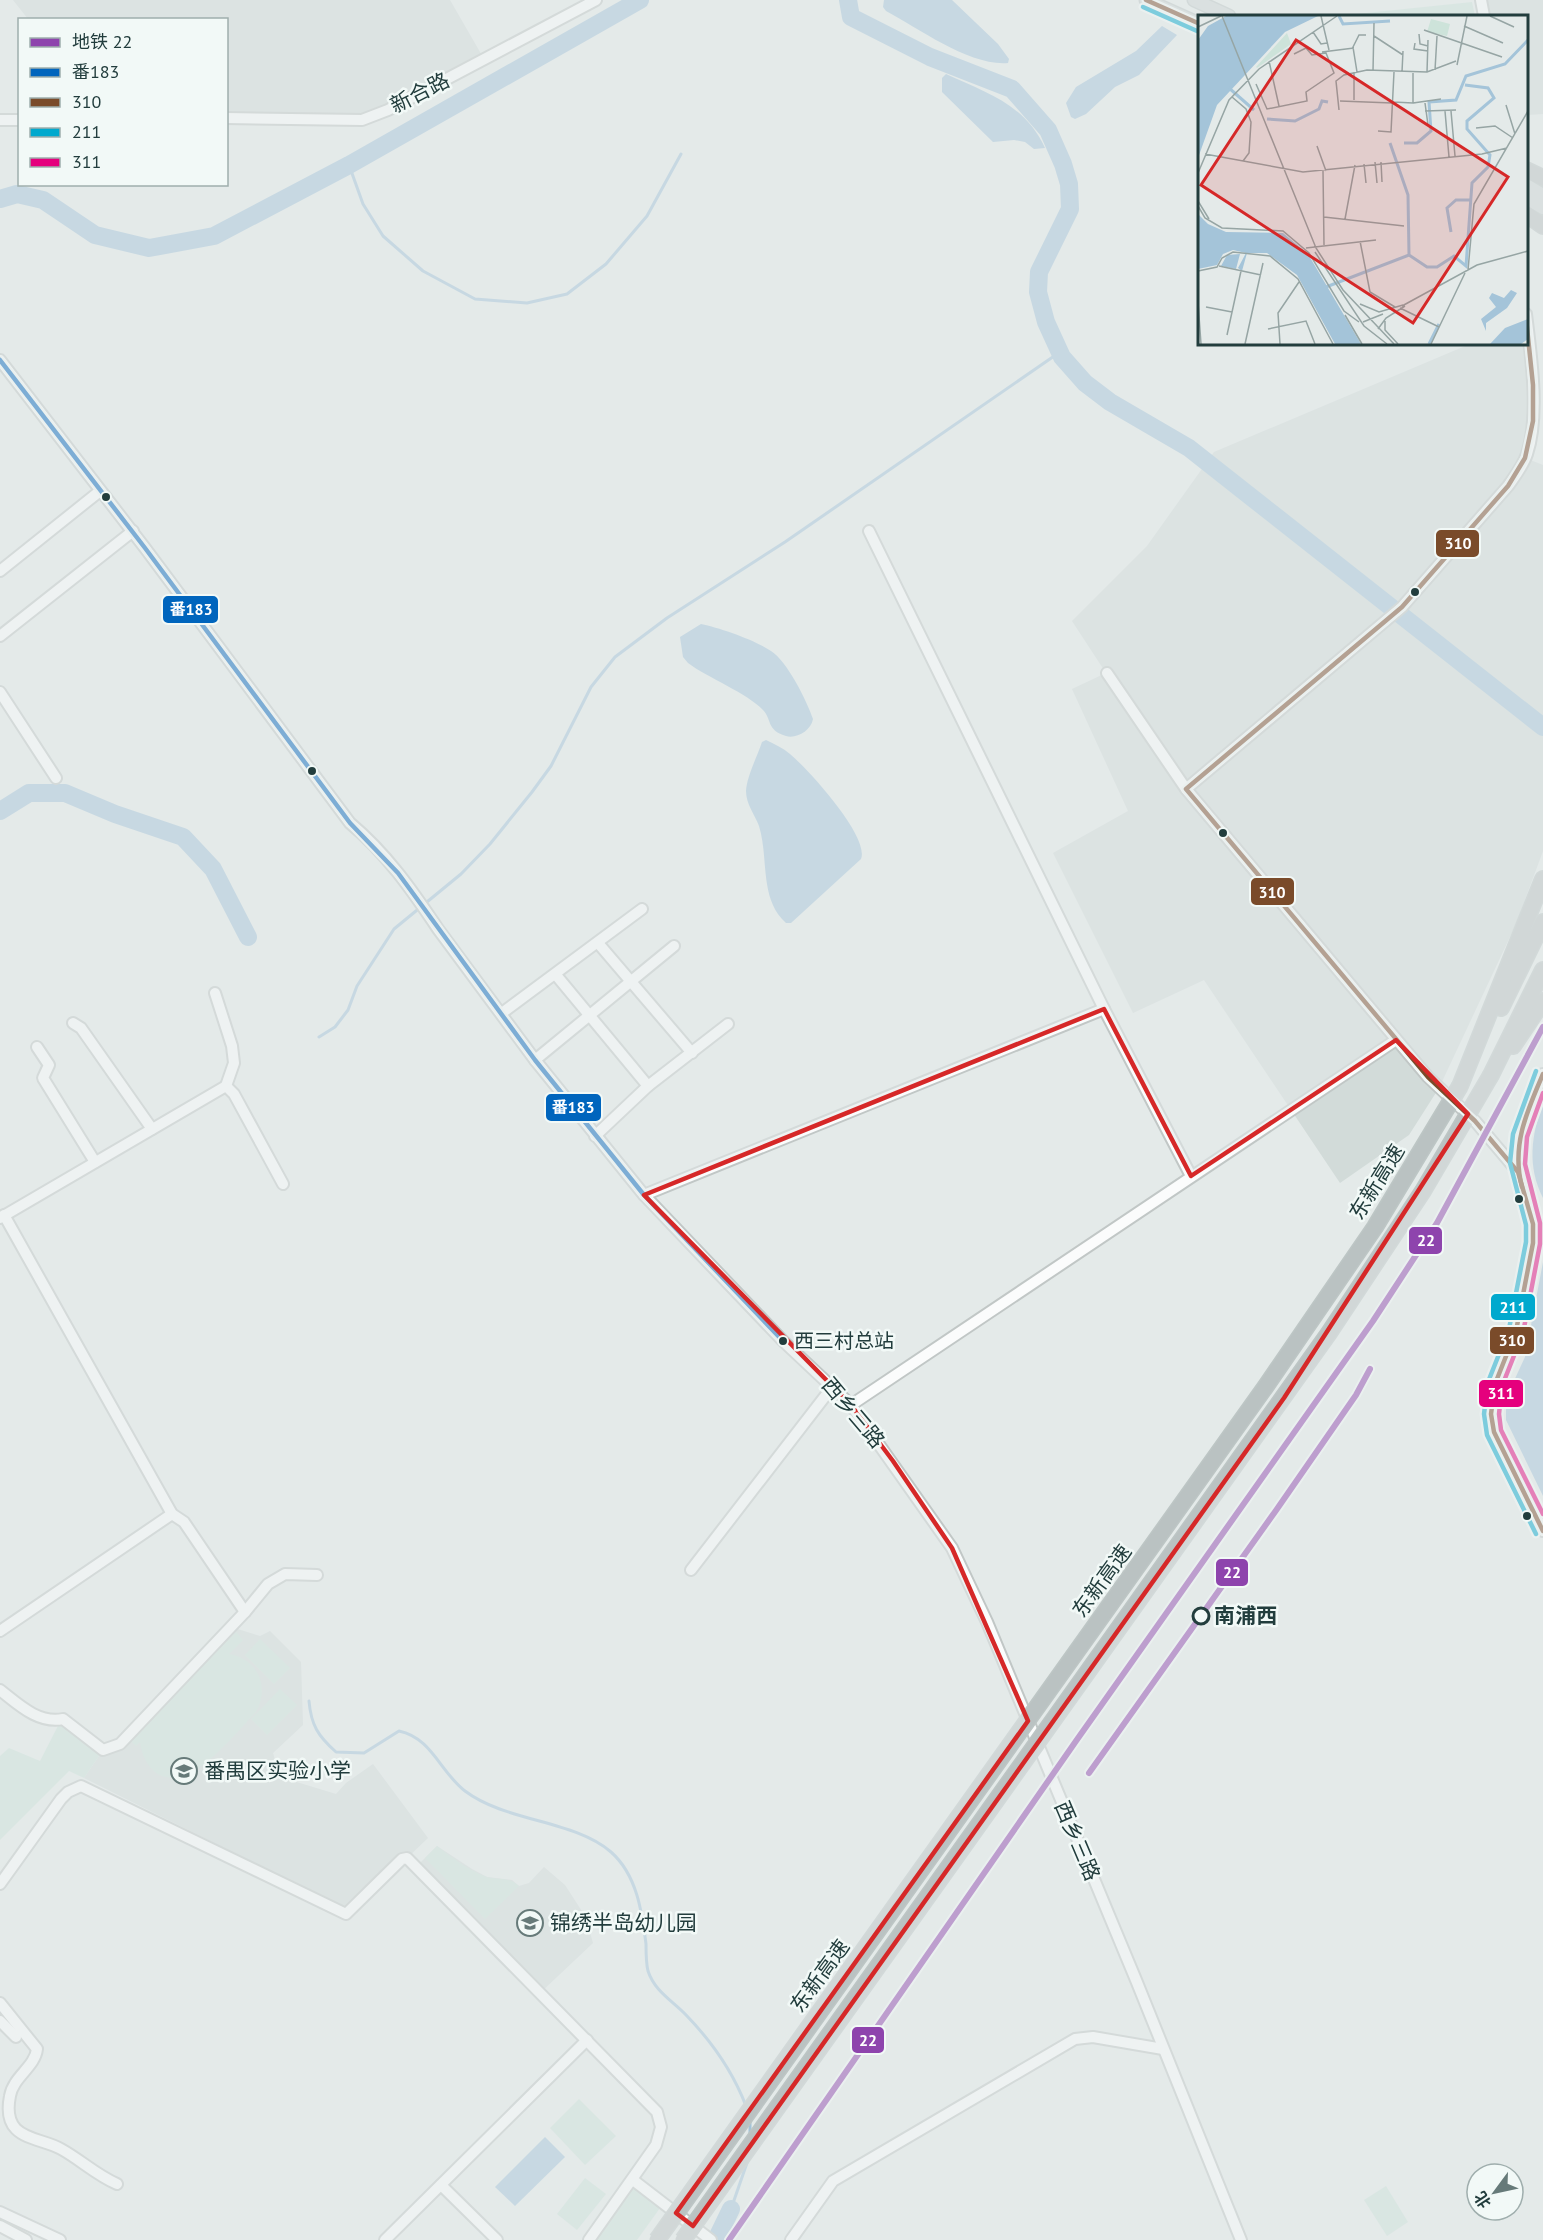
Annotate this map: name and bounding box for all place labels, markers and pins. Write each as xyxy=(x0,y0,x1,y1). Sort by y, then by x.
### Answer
unlabelled marker xyxy=(100,491,112,503)
unlabelled marker xyxy=(1409,586,1421,598)
unlabelled marker xyxy=(306,765,318,777)
unlabelled marker xyxy=(1217,827,1229,839)
unlabelled marker xyxy=(1513,1193,1525,1205)
place label: 西三村总站 xyxy=(794,1328,894,1354)
marker: 西三村总站 xyxy=(777,1335,789,1347)
unlabelled marker xyxy=(1521,1510,1533,1522)
place label: 南浦西 xyxy=(1214,1602,1277,1629)
marker: 南浦西 xyxy=(1192,1607,1210,1625)
school or university icon: 番禺区实验小学 xyxy=(169,1756,199,1786)
place label: 番禺区实验小学 xyxy=(204,1757,351,1784)
school or university icon: 锦绣半岛幼儿园 xyxy=(515,1908,545,1938)
place label: 锦绣半岛幼儿园 xyxy=(550,1909,697,1936)

